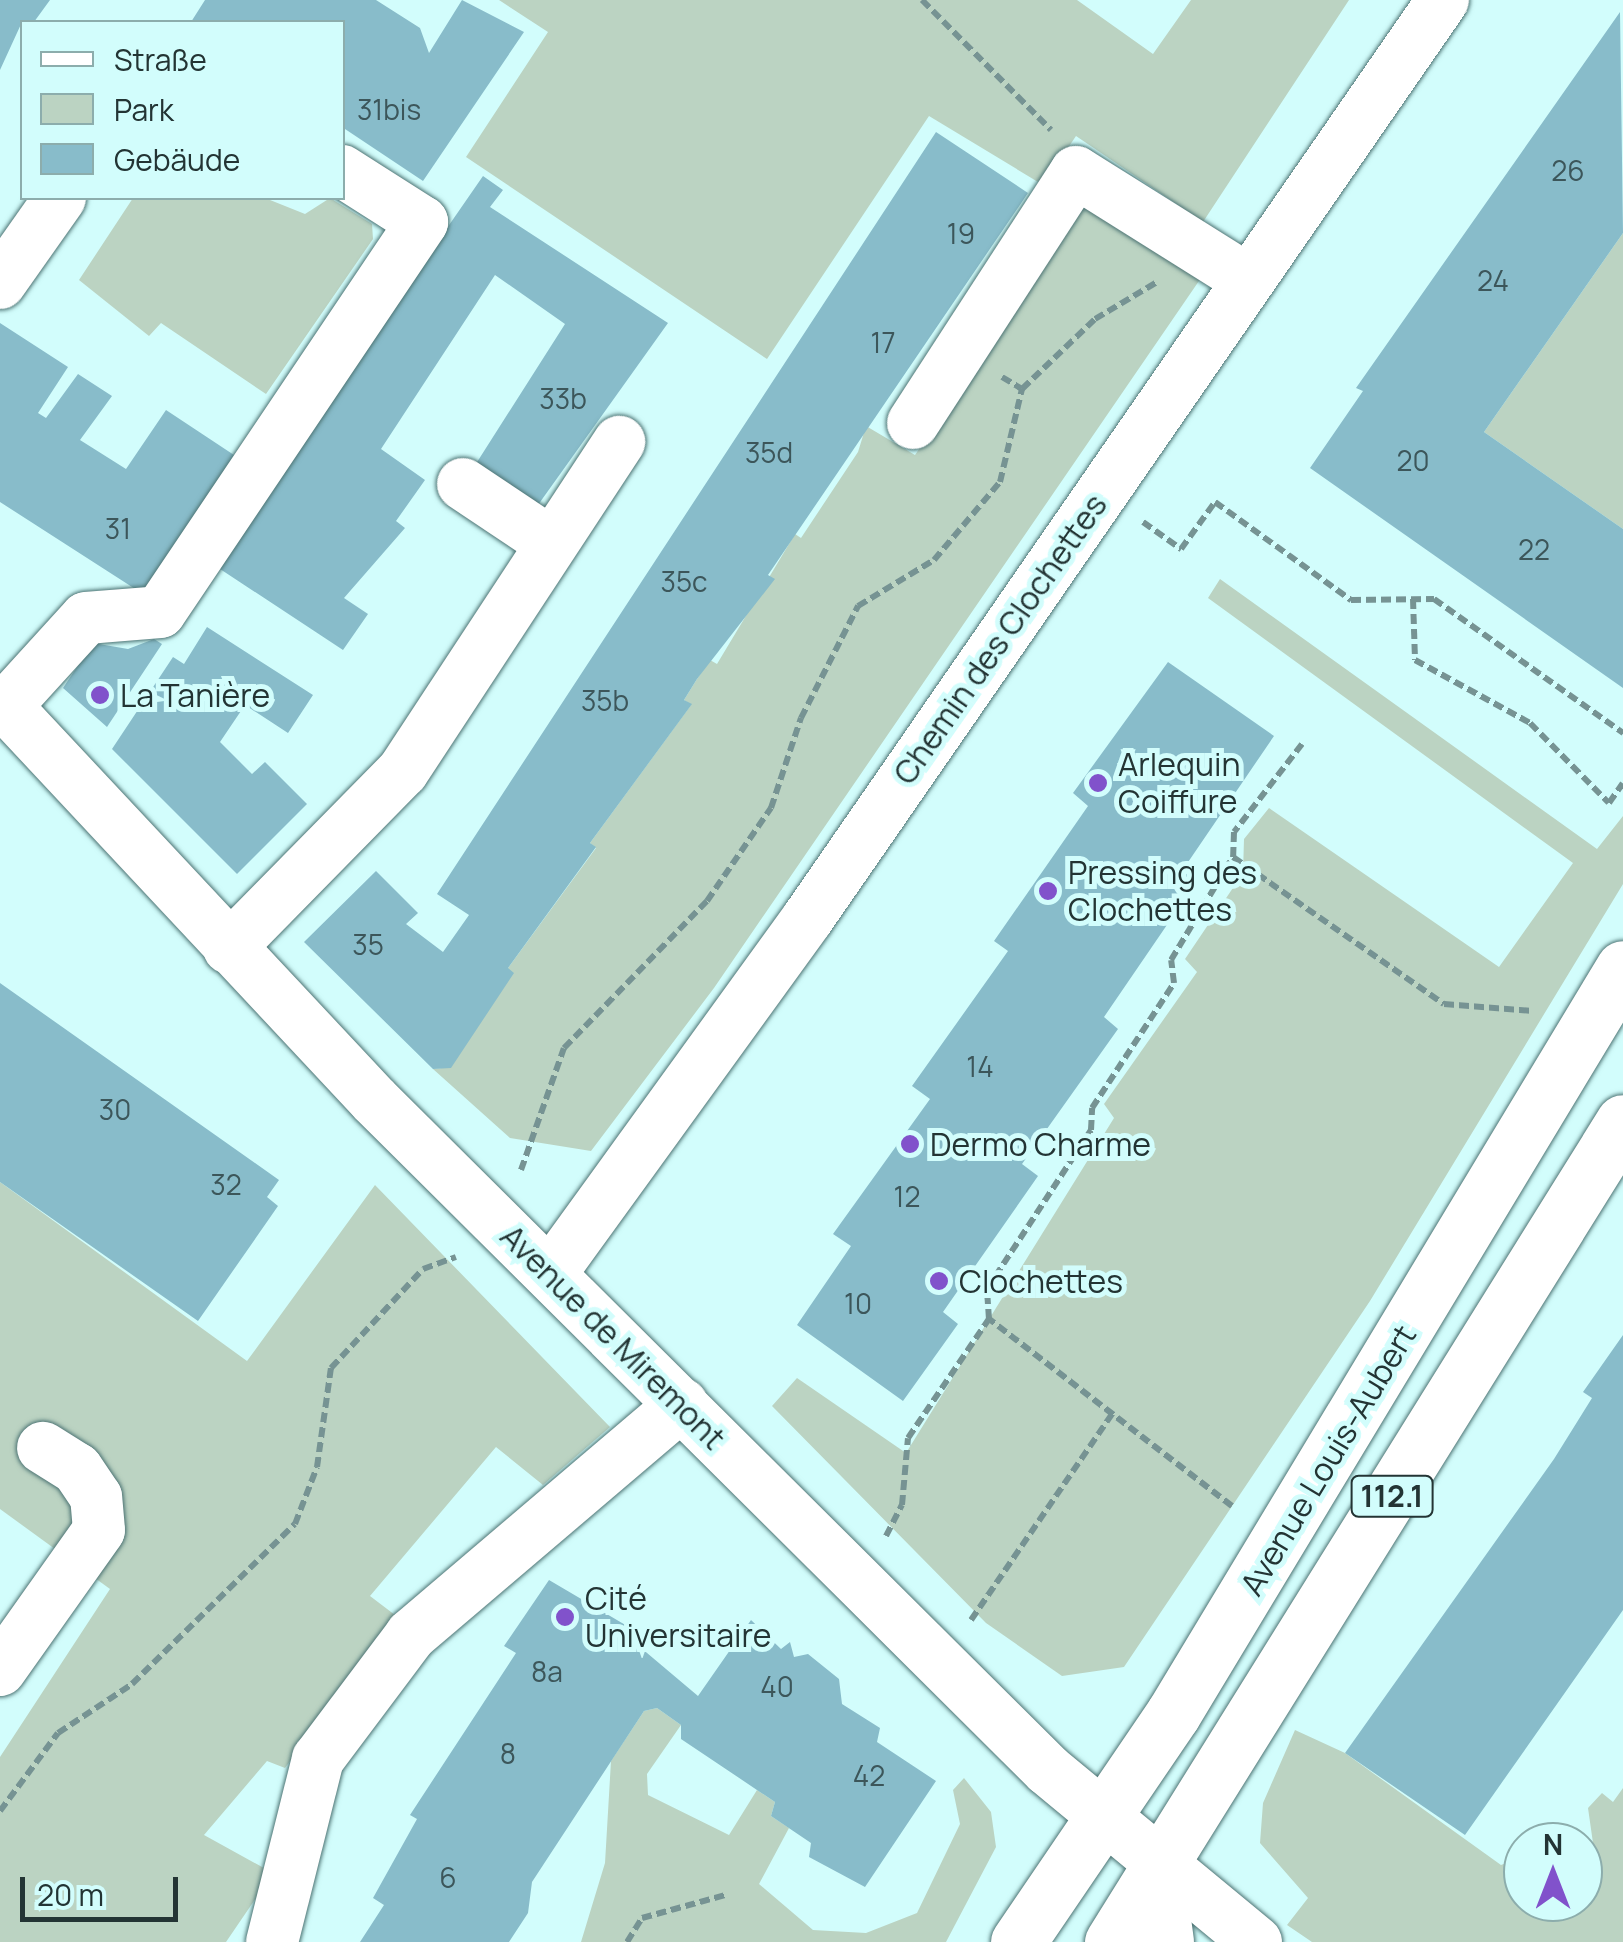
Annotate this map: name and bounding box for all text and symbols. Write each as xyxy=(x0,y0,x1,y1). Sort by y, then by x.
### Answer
legend xyxy=(20,20,345,200)
text: Straße xyxy=(114,39,207,80)
text: Park xyxy=(114,89,174,130)
house number: 31bis xyxy=(357,92,421,126)
text: Gebäude xyxy=(114,139,240,180)
house number: 26 xyxy=(1551,153,1585,187)
house number: 19 xyxy=(947,216,975,250)
house number: 24 xyxy=(1477,263,1509,297)
house number: 17 xyxy=(871,325,895,359)
house number: 33b xyxy=(539,381,587,415)
house number: 35d xyxy=(745,435,793,469)
house number: 20 xyxy=(1396,443,1430,477)
street label: Chemin des Clochettes xyxy=(885,487,1115,791)
house number: 31 xyxy=(105,511,131,545)
house number: 22 xyxy=(1518,532,1550,566)
house number: 35c xyxy=(660,564,708,598)
place label: La Tanière xyxy=(120,676,270,714)
house number: 35b xyxy=(581,683,629,717)
marker: La Tanière xyxy=(89,684,111,706)
place label: Arlequin Coiffure xyxy=(1118,746,1240,821)
marker: Arlequin Coiffure xyxy=(1087,772,1109,794)
place label: Pressing des Clochettes xyxy=(1068,854,1257,929)
marker: Pressing des Clochettes xyxy=(1037,880,1059,902)
house number: 35 xyxy=(352,927,384,961)
house number: 14 xyxy=(966,1049,994,1083)
house number: 30 xyxy=(99,1092,131,1126)
place label: Dermo Charme xyxy=(930,1125,1151,1163)
marker: Dermo Charme xyxy=(899,1133,921,1155)
house number: 32 xyxy=(210,1167,242,1201)
house number: 12 xyxy=(894,1179,920,1213)
street label: Avenue de Miremont xyxy=(493,1217,733,1457)
place label: Clochettes xyxy=(959,1262,1123,1300)
marker: Clochettes xyxy=(928,1270,950,1292)
house number: 10 xyxy=(844,1286,872,1320)
street label: Avenue Louis-Aubert xyxy=(1232,1318,1424,1602)
road number: 112.1 xyxy=(1350,1471,1434,1521)
place label: Cité Universitaire xyxy=(585,1580,771,1655)
marker: Cité Universitaire xyxy=(554,1606,576,1628)
house number: 8a xyxy=(531,1654,563,1688)
house number: 40 xyxy=(760,1669,794,1703)
house number: 8 xyxy=(500,1736,516,1770)
house number: 42 xyxy=(853,1758,885,1792)
north arrow xyxy=(1503,1822,1603,1922)
text: N xyxy=(1543,1825,1563,1863)
scale bar xyxy=(25,1857,182,1919)
house number: 6 xyxy=(439,1860,457,1894)
text: 20 m xyxy=(37,1874,104,1915)

